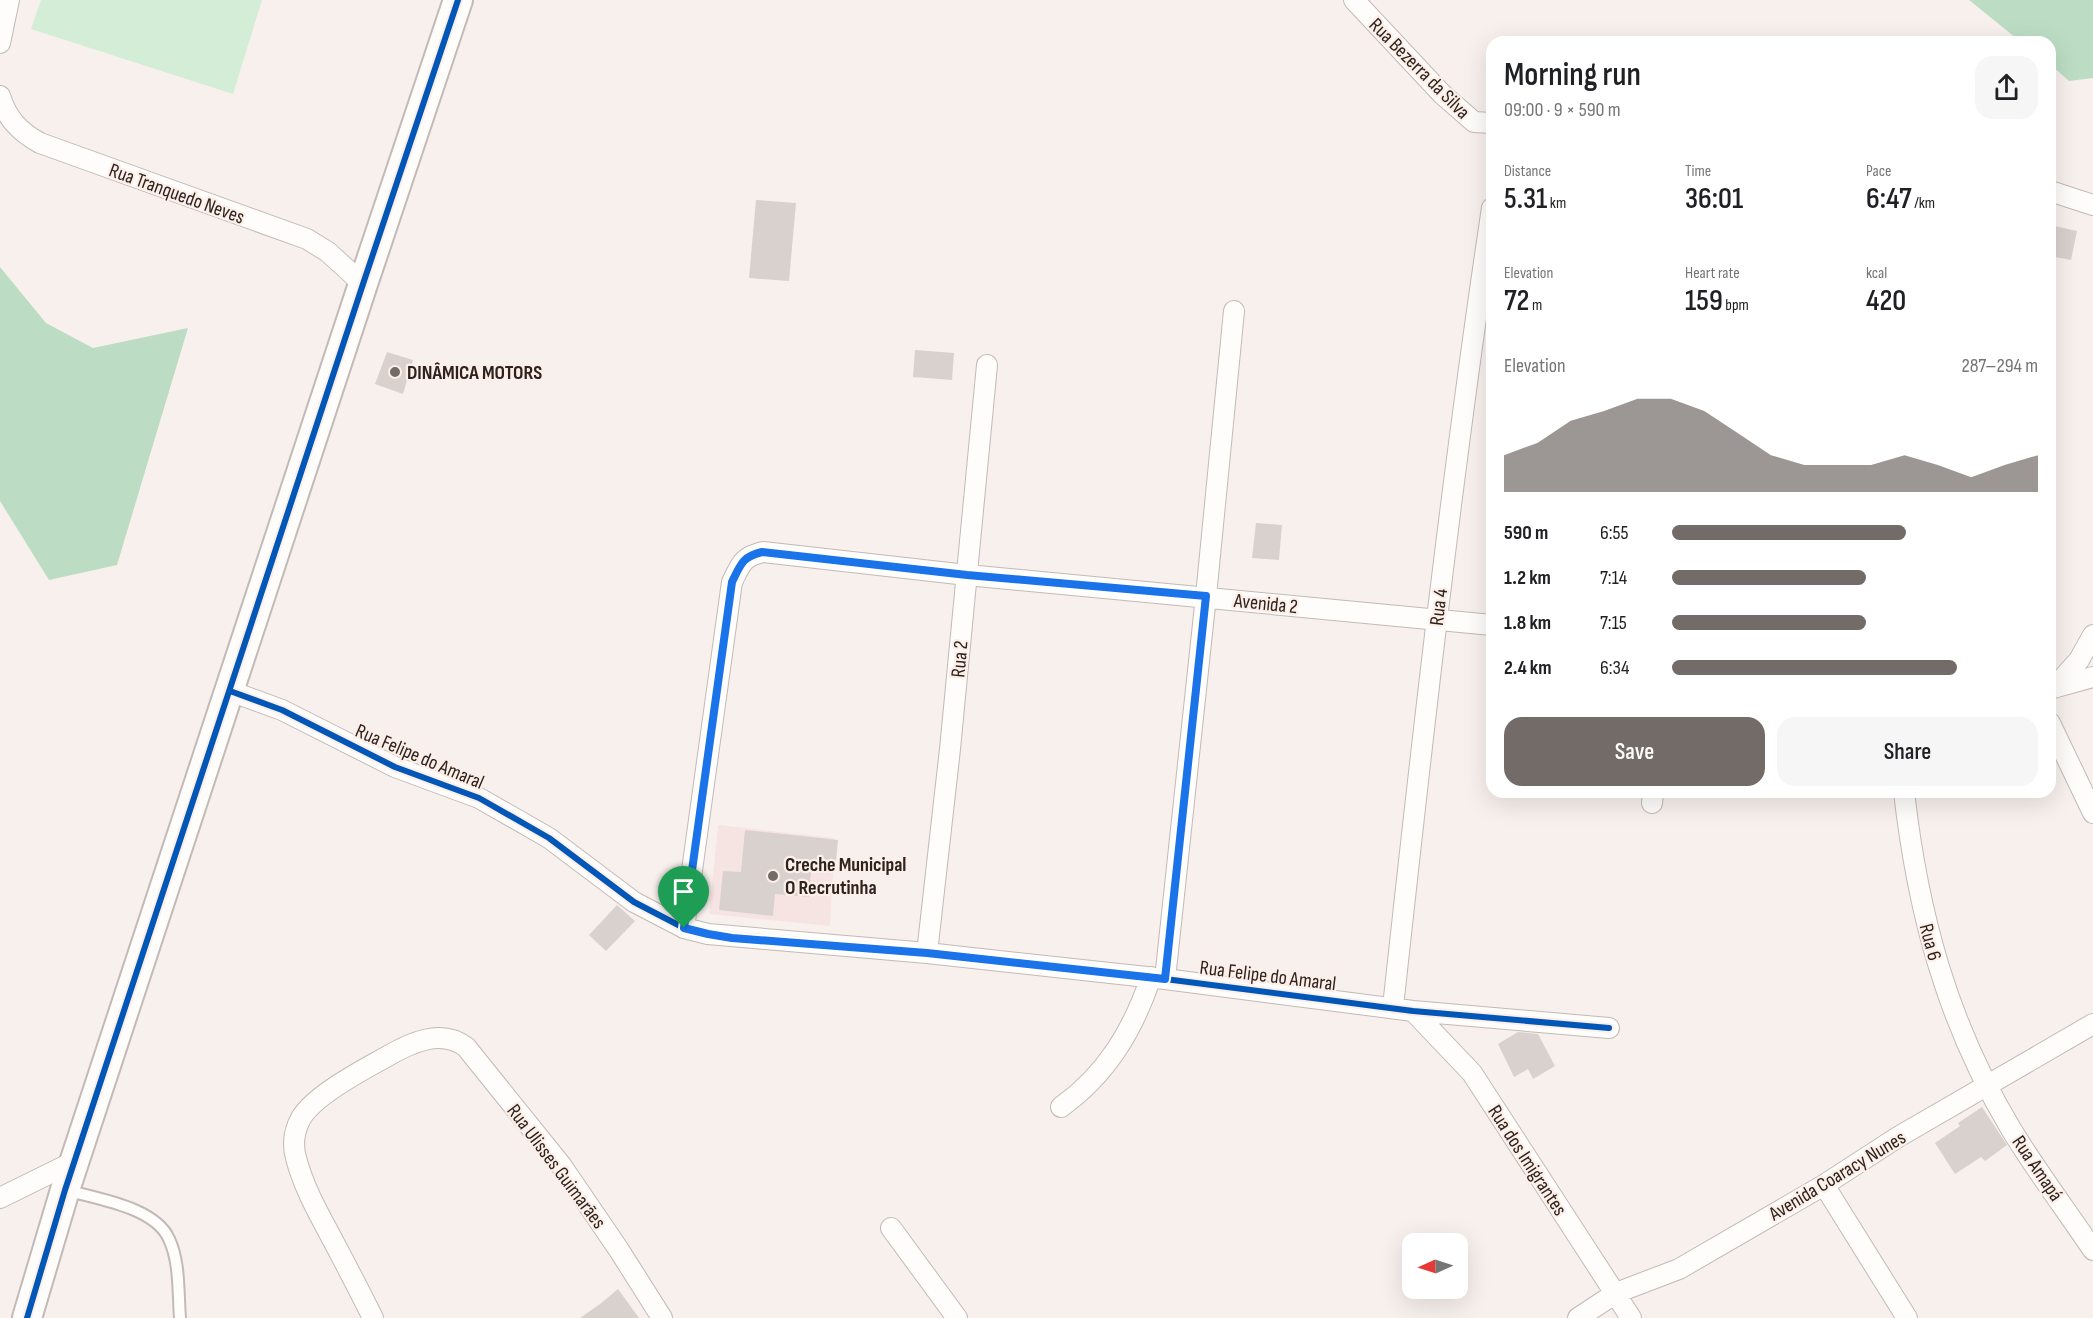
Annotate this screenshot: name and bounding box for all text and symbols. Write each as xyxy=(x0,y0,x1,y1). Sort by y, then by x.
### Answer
street label: Rua Bezerra da Silva xyxy=(1364,13,1475,124)
text: Morning run xyxy=(1504,55,1641,95)
button: share xyxy=(1975,56,2038,119)
text: 09:00 · 9 × 590 m xyxy=(1504,98,1621,122)
street label: Rua Tranquedo Neves xyxy=(106,158,248,230)
text: Distance xyxy=(1504,162,1551,181)
text: Time xyxy=(1685,162,1711,181)
text: Pace xyxy=(1866,162,1891,181)
text: 5.31 xyxy=(1504,181,1547,217)
text: 36:01 xyxy=(1685,181,1743,217)
text: 6:47 xyxy=(1866,181,1912,217)
text: km xyxy=(1547,194,1566,213)
text: /km xyxy=(1912,194,1935,213)
text: Elevation xyxy=(1504,264,1553,283)
text: Heart rate xyxy=(1685,264,1740,283)
text: kcal xyxy=(1866,264,1887,283)
text: 72 xyxy=(1504,283,1529,319)
text: 159 xyxy=(1685,283,1723,319)
text: 420 xyxy=(1866,283,1906,319)
text: m xyxy=(1529,296,1542,315)
text: bpm xyxy=(1723,296,1749,315)
text: Elevation xyxy=(1504,354,1566,378)
text: 287–294 m xyxy=(1961,354,2038,378)
place label: DINÂMICA MOTORS xyxy=(407,361,542,385)
marker: DINÂMICA MOTORS xyxy=(388,365,402,379)
text: 590 m xyxy=(1504,521,1548,545)
text: 6:55 xyxy=(1600,521,1629,545)
text: 1.2 km xyxy=(1504,566,1551,590)
text: 7:14 xyxy=(1600,566,1627,590)
street label: Rua 4 xyxy=(1425,587,1453,627)
street label: Avenida 2 xyxy=(1232,589,1299,619)
text: 1.8 km xyxy=(1504,611,1551,635)
text: 7:15 xyxy=(1600,611,1627,635)
street label: Rua 2 xyxy=(946,640,974,678)
text: 2.4 km xyxy=(1504,656,1552,680)
text: 6:34 xyxy=(1600,656,1629,680)
button: Save xyxy=(1504,717,1765,786)
button: Share xyxy=(1777,717,2038,786)
street label: Rua Felipe do Amaral xyxy=(352,719,488,795)
place label: Creche Municipal O Recrutinha xyxy=(785,853,906,900)
pin xyxy=(658,866,709,928)
marker: Creche Municipal O Recrutinha xyxy=(766,869,780,883)
icon: arrive xyxy=(667,875,700,908)
street label: Rua 6 xyxy=(1914,921,1946,963)
street label: Rua Felipe do Amaral xyxy=(1198,956,1337,996)
street label: Rua Ulisses Guimarães xyxy=(502,1100,611,1234)
street label: Rua dos Imigrantes xyxy=(1482,1101,1572,1220)
street label: Avenida Coaracy Nunes xyxy=(1764,1126,1910,1227)
street label: Rua Amapá xyxy=(2007,1131,2068,1206)
north arrow xyxy=(1402,1233,1468,1299)
map controls xyxy=(1402,1233,1468,1299)

